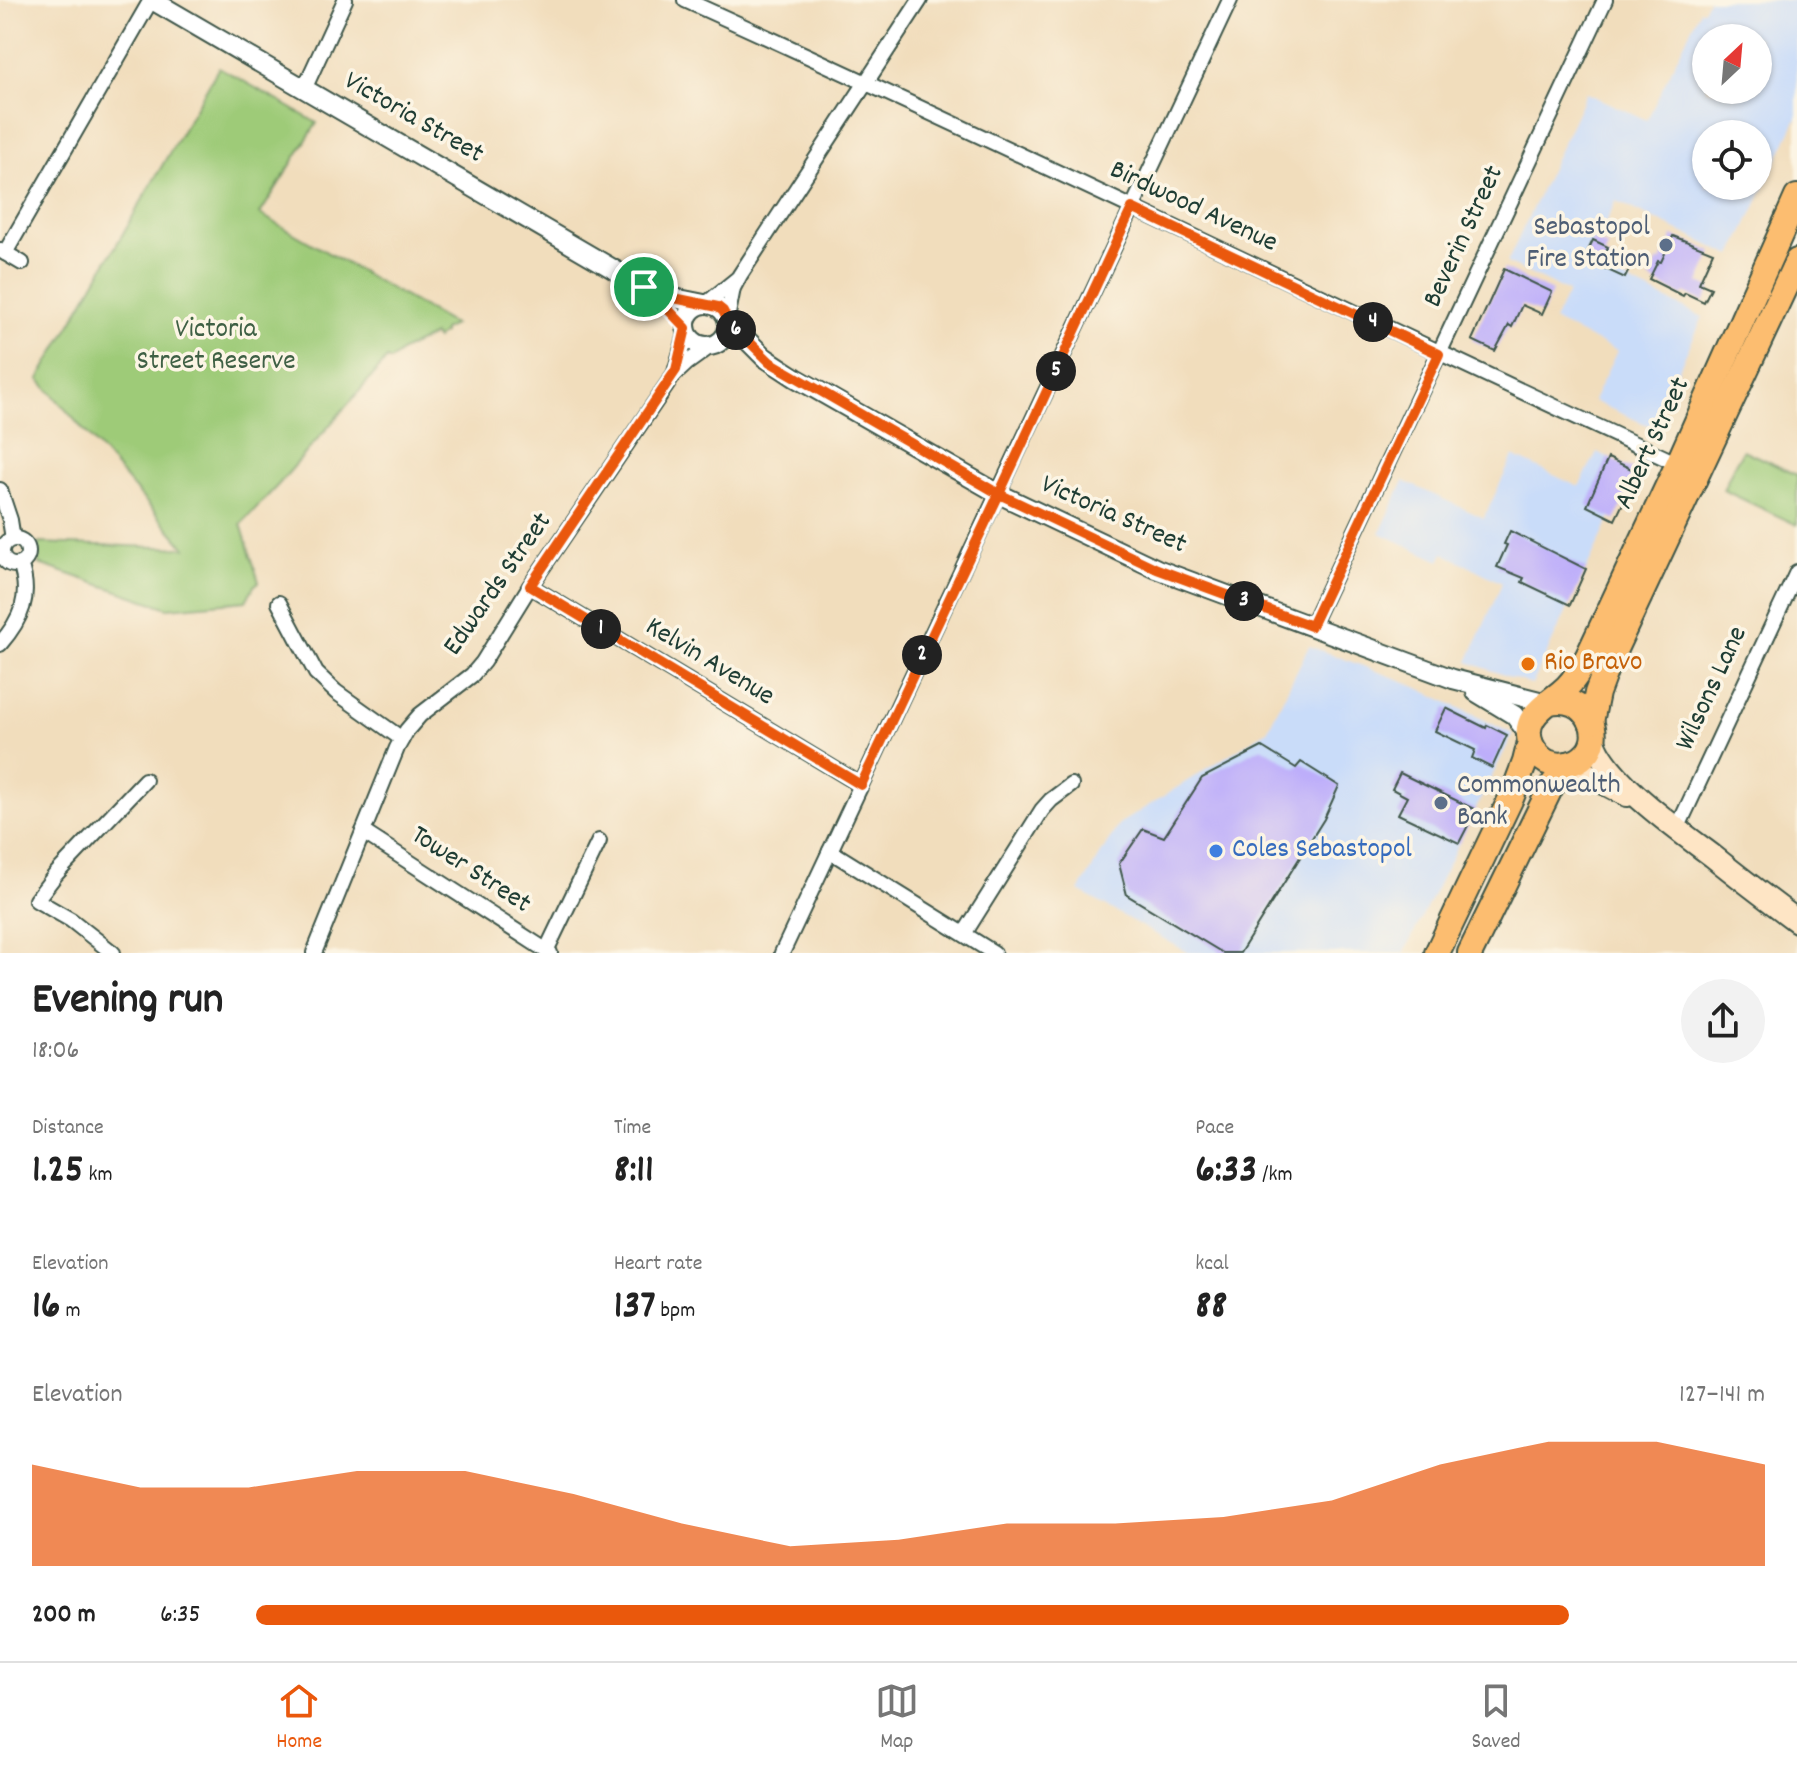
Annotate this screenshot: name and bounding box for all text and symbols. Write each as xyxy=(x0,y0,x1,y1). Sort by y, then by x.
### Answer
north arrow xyxy=(1692,24,1772,104)
map controls xyxy=(1692,24,1772,200)
street label: Victoria Street xyxy=(336,63,490,175)
button: locate xyxy=(1692,120,1772,200)
street label: Birdwood Avenue xyxy=(1103,152,1283,264)
street label: Beverin Street xyxy=(1415,159,1515,315)
place label: Sebastopol Fire Station xyxy=(1527,209,1650,281)
marker: Sebastopol Fire Station xyxy=(1657,236,1675,254)
pin xyxy=(610,253,678,321)
icon: arrive xyxy=(622,265,666,309)
pin: 4 xyxy=(1353,302,1393,342)
text: 4 xyxy=(1368,306,1378,337)
pin: 6 xyxy=(716,310,756,350)
park label: Victoria Street Reserve xyxy=(137,311,295,383)
text: 6 xyxy=(731,314,741,345)
pin: 5 xyxy=(1036,351,1076,391)
text: 5 xyxy=(1051,355,1061,386)
street label: Albert Street xyxy=(1606,371,1702,517)
street label: Victoria Street xyxy=(1034,466,1192,566)
street label: Edwards Street xyxy=(435,505,563,665)
pin: 3 xyxy=(1224,581,1264,621)
text: 3 xyxy=(1239,585,1249,616)
pin: 1 xyxy=(581,609,621,649)
street label: Kelvin Avenue xyxy=(637,609,781,717)
text: 1 xyxy=(599,613,603,644)
street label: Wilsons Lane xyxy=(1667,620,1759,758)
pin: 2 xyxy=(902,635,942,675)
text: 2 xyxy=(917,639,927,670)
place label: Rio Bravo xyxy=(1544,644,1643,684)
marker: Rio Bravo xyxy=(1519,655,1537,673)
place label: Commonwealth Bank xyxy=(1457,767,1620,839)
marker: Commonwealth Bank xyxy=(1432,794,1450,812)
street label: Tower Street xyxy=(402,817,538,925)
place label: Coles Sebastopol xyxy=(1232,831,1412,871)
marker: Coles Sebastopol xyxy=(1207,842,1225,860)
text: Evening run xyxy=(32,971,223,1034)
button: share xyxy=(1681,979,1765,1063)
text: 18:06 xyxy=(32,1033,79,1070)
text: Distance xyxy=(32,1113,104,1144)
text: Time xyxy=(614,1113,651,1144)
text: Pace xyxy=(1195,1113,1234,1144)
text: 1.25 xyxy=(32,1144,83,1201)
text: 8:11 xyxy=(614,1144,654,1201)
text: 6:33 xyxy=(1195,1144,1257,1201)
text: km xyxy=(83,1160,113,1191)
text: /km xyxy=(1257,1160,1293,1191)
text: Elevation xyxy=(32,1249,109,1280)
text: Heart rate xyxy=(614,1249,703,1280)
text: kcal xyxy=(1195,1249,1229,1280)
text: 16 xyxy=(32,1280,60,1337)
text: 137 xyxy=(614,1280,656,1337)
text: 88 xyxy=(1195,1280,1227,1337)
text: m xyxy=(60,1296,81,1327)
text: bpm xyxy=(656,1296,695,1327)
text: Elevation xyxy=(32,1377,122,1414)
text: 127–141 m xyxy=(1679,1377,1765,1414)
text: 200 m xyxy=(32,1597,96,1634)
text: 6:35 xyxy=(160,1597,201,1634)
tab: Home xyxy=(276,1679,322,1758)
tab: Map xyxy=(875,1679,919,1758)
tab: Saved xyxy=(1471,1679,1521,1758)

